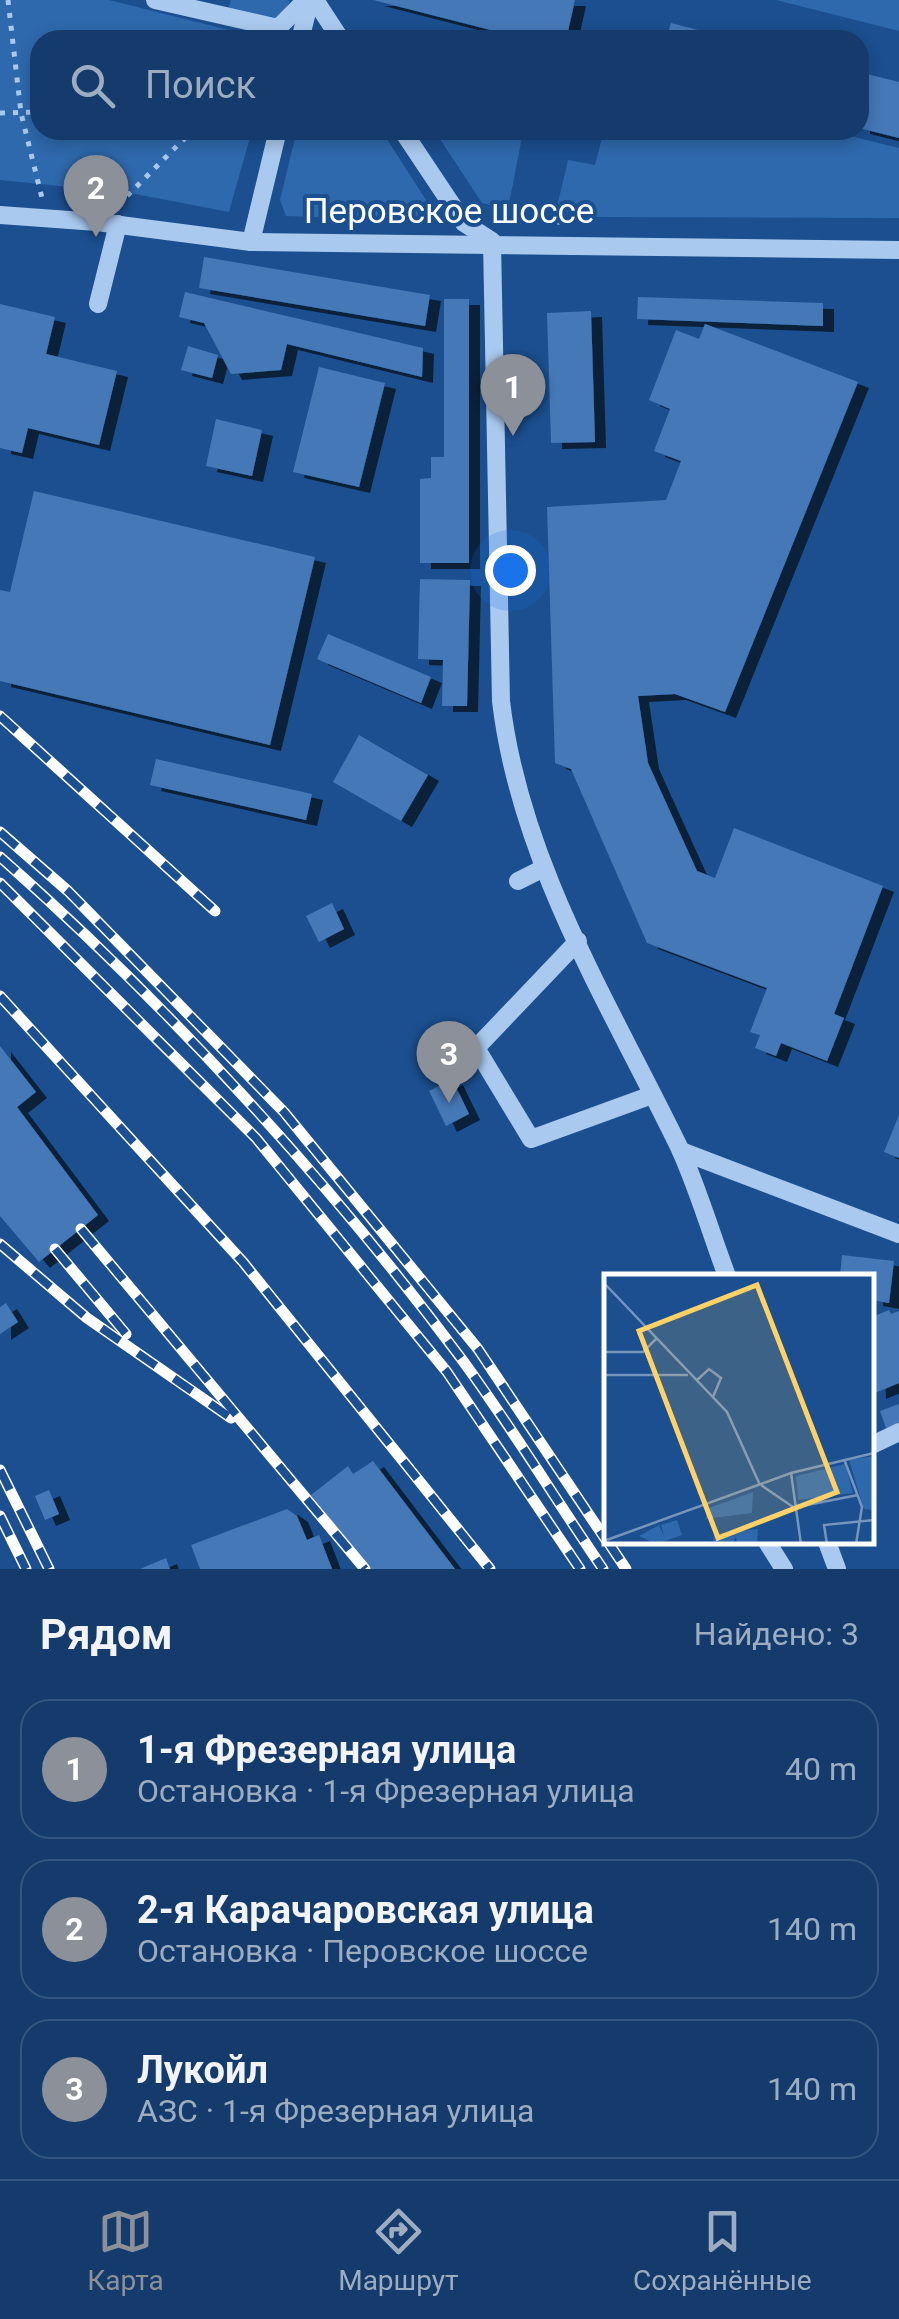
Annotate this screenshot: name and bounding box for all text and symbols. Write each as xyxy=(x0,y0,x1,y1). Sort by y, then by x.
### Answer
search box xyxy=(30,30,869,140)
icon: search xyxy=(65,58,120,113)
text: Поиск xyxy=(145,63,256,107)
pin: 2 xyxy=(64,154,128,237)
street label: Перовское шоссе xyxy=(304,191,594,232)
pin: 1 xyxy=(480,354,546,436)
your location xyxy=(485,545,536,596)
pin: 3 xyxy=(416,1020,482,1103)
inset map xyxy=(604,1274,874,1544)
text: Рядом xyxy=(40,1610,173,1659)
text: Найдено: 3 xyxy=(694,1615,859,1653)
text: 1-я Фрезерная улица xyxy=(137,1728,516,1772)
text: 1 xyxy=(65,1750,84,1788)
text: 40 m xyxy=(785,1750,857,1788)
text: Остановка · 1-я Фрезерная улица xyxy=(137,1772,635,1810)
text: 2-я Карачаровская улица xyxy=(137,1888,594,1932)
text: 2 xyxy=(65,1910,84,1948)
text: 140 m xyxy=(767,1910,857,1948)
text: Остановка · Перовское шоссе xyxy=(137,1932,588,1970)
text: Лукойл xyxy=(137,2048,268,2092)
text: 3 xyxy=(65,2070,84,2108)
text: 140 m xyxy=(767,2070,857,2108)
text: АЗС · 1-я Фрезерная улица xyxy=(137,2092,534,2130)
tab: Карта xyxy=(87,2204,164,2297)
tab: Маршрут xyxy=(338,2204,459,2297)
tab: Сохранённые xyxy=(633,2204,812,2297)

